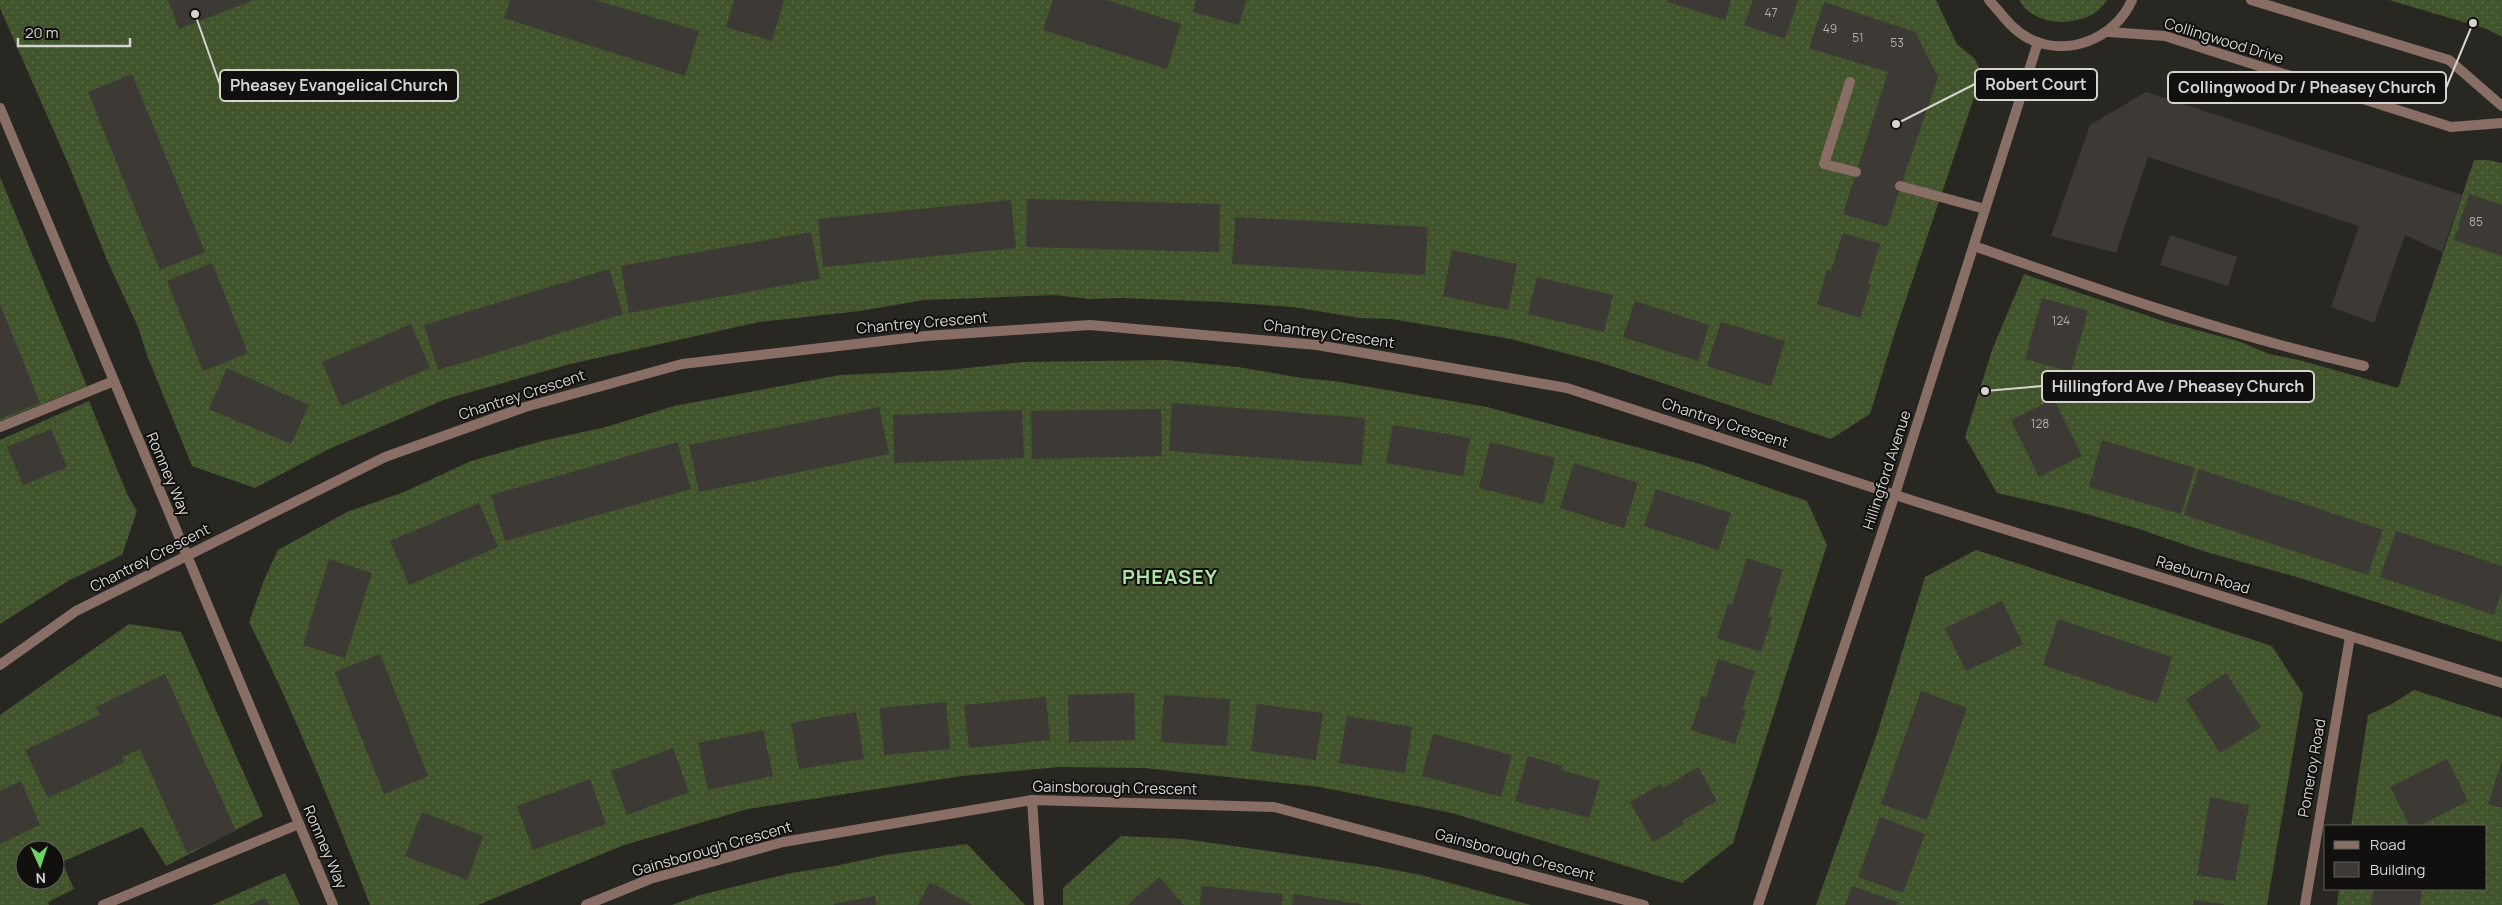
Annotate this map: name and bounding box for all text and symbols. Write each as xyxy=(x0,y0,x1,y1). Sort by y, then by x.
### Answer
house number: 47 xyxy=(1764,4,1778,21)
street label: Collingwood Drive xyxy=(2162,12,2287,69)
scale bar xyxy=(18,15,130,47)
house number: 49 xyxy=(1823,20,1837,37)
text: 20 m xyxy=(25,22,58,43)
house number: 51 xyxy=(1852,29,1864,46)
house number: 53 xyxy=(1890,34,1904,51)
callout: Robert Court xyxy=(1975,69,2097,100)
callout: Pheasey Evangelical Church xyxy=(220,70,458,101)
callout: Collingwood Dr / Pheasey Church xyxy=(2168,72,2446,103)
text: Robert Court xyxy=(1985,73,2087,95)
text: Pheasey Evangelical Church xyxy=(230,74,448,96)
text: Collingwood Dr / Pheasey Church xyxy=(2178,76,2436,98)
house number: 85 xyxy=(2469,213,2483,230)
street label: Chantrey Crescent xyxy=(855,306,989,339)
house number: 124 xyxy=(2052,312,2070,329)
street label: Chantrey Crescent xyxy=(1262,314,1396,353)
street label: Chantrey Crescent xyxy=(456,364,588,425)
callout: Hillingford Ave / Pheasey Church xyxy=(2042,371,2314,402)
text: Hillingford Ave / Pheasey Church xyxy=(2052,375,2304,397)
street label: Chantrey Crescent xyxy=(1659,392,1791,453)
street label: Hillingford Avenue xyxy=(1857,407,1916,532)
house number: 128 xyxy=(2031,415,2049,432)
street label: Romney Way xyxy=(141,429,195,519)
street label: Chantrey Crescent xyxy=(86,518,213,597)
street label: Raeburn Road xyxy=(2154,550,2253,599)
district label: PHEASEY xyxy=(1122,563,1218,590)
street label: Pomeroy Road xyxy=(2293,717,2330,819)
street label: Gainsborough Crescent xyxy=(1032,776,1198,799)
street label: Romney Way xyxy=(298,802,352,892)
street label: Gainsborough Crescent xyxy=(630,816,794,881)
street label: Gainsborough Crescent xyxy=(1433,823,1598,886)
legend xyxy=(2324,825,2487,890)
text: Road xyxy=(2370,834,2406,855)
north arrow xyxy=(15,840,65,890)
text: Building xyxy=(2370,859,2425,880)
text: N xyxy=(35,869,46,888)

